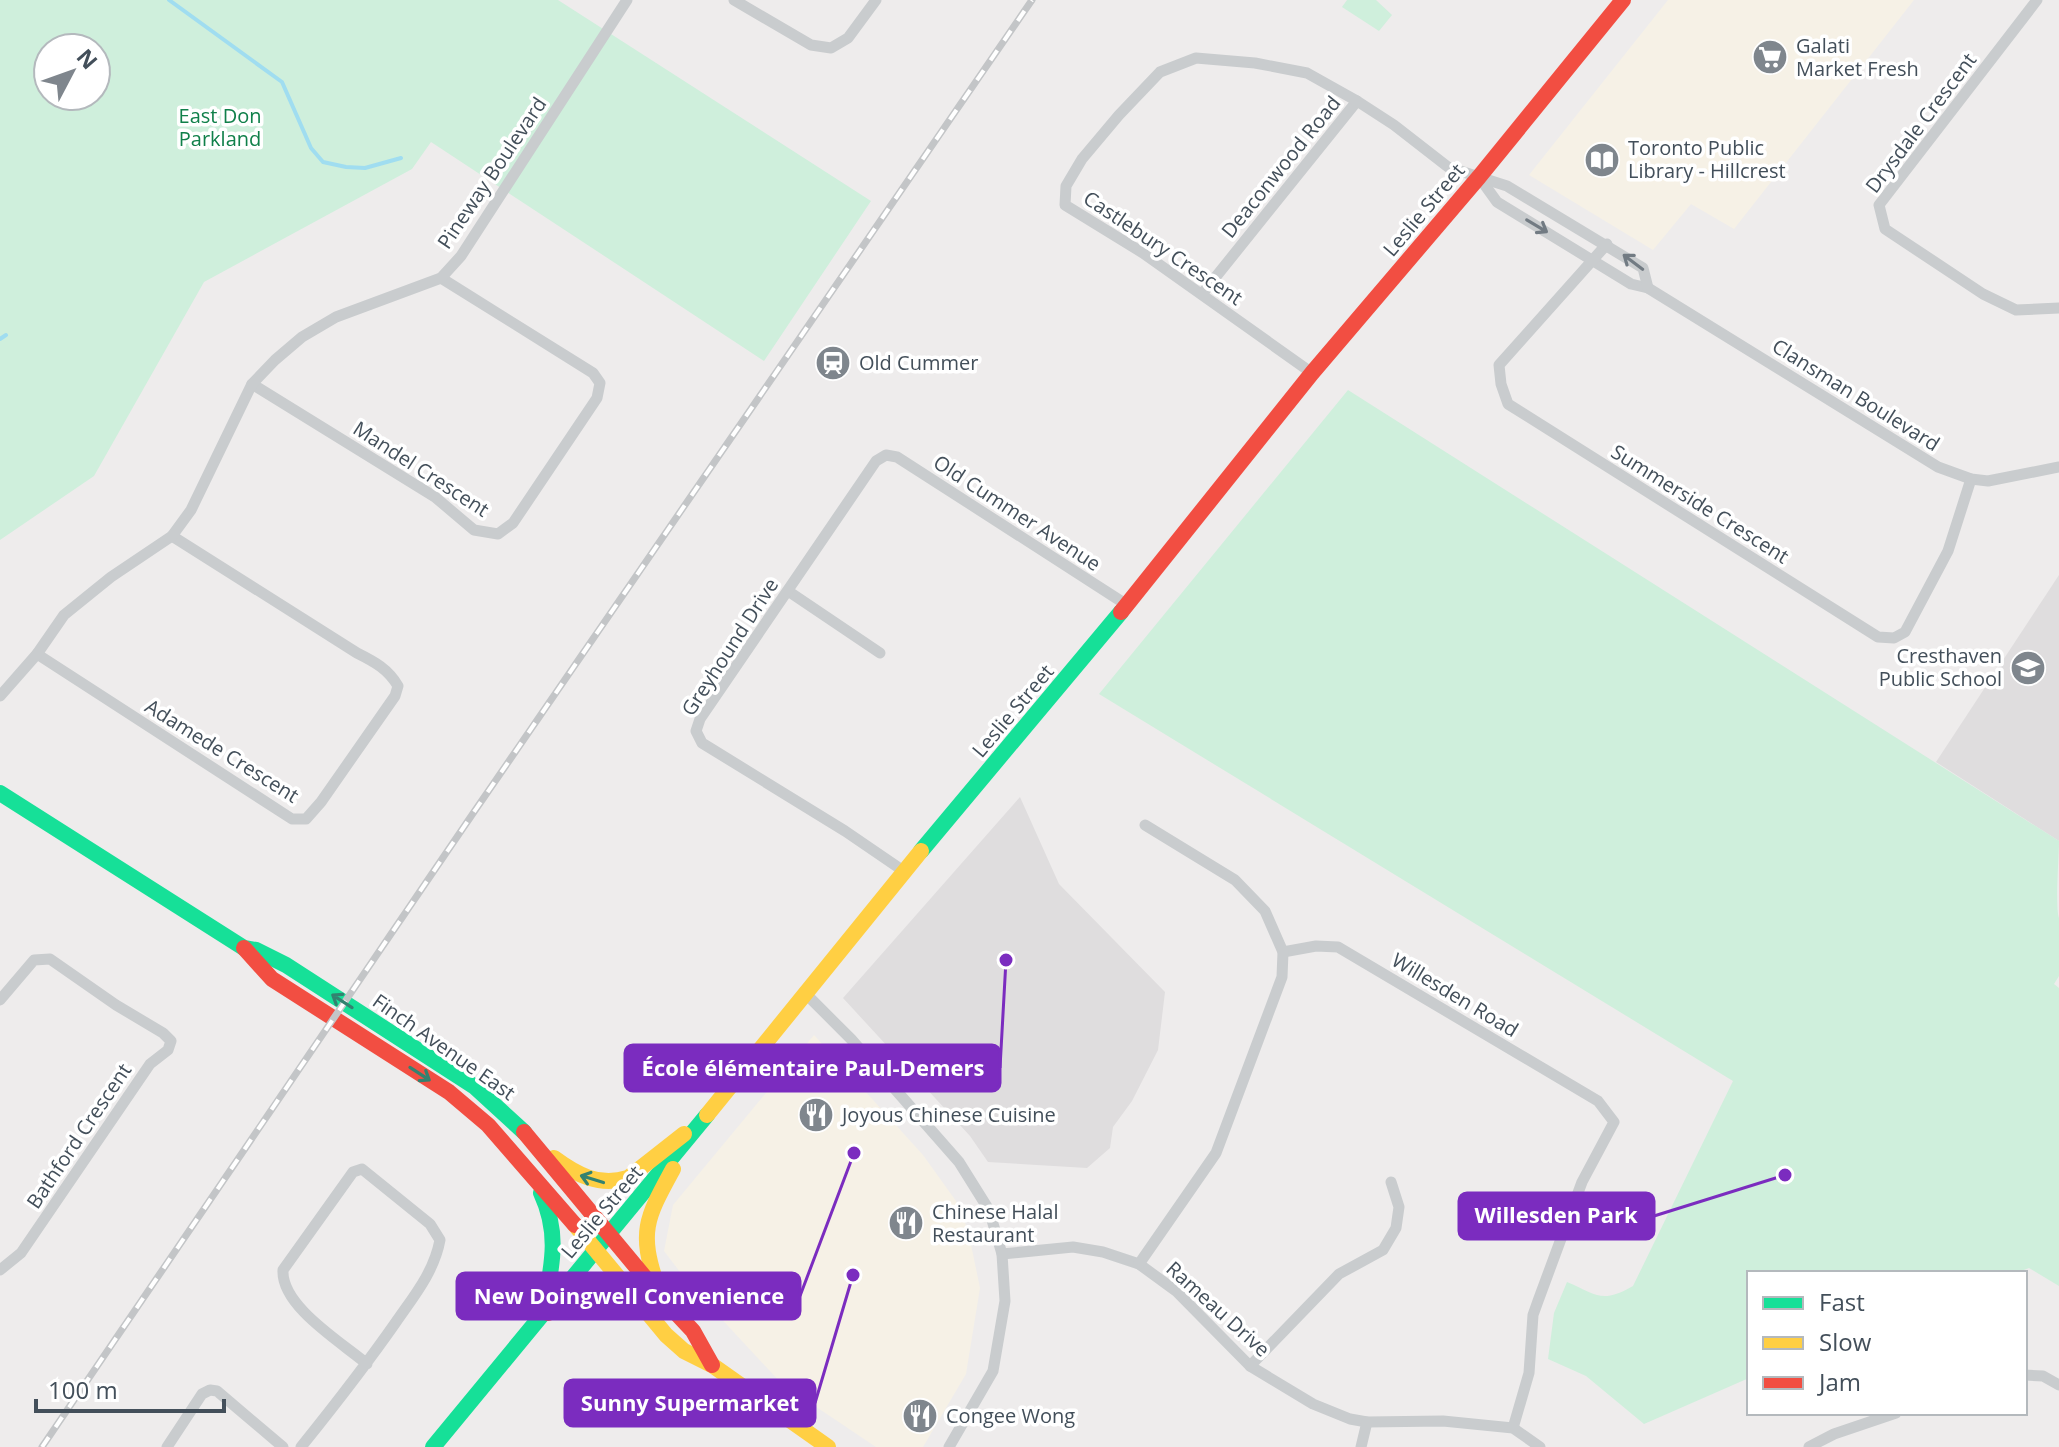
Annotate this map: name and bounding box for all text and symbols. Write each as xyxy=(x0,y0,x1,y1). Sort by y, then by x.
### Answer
north arrow xyxy=(32,32,112,112)
place label: Galati Market Fresh xyxy=(1796,32,1919,82)
supermarket icon: Galati Market Fresh xyxy=(1751,38,1789,76)
text: N xyxy=(71,42,105,75)
street label: Drysdale Crescent xyxy=(1859,47,1982,198)
street label: Deaconwood Road xyxy=(1215,90,1346,243)
street label: Pineway Boulevard xyxy=(431,92,552,254)
park label: East Don Parkland xyxy=(179,102,261,152)
place label: Toronto Public Library - Hillcrest xyxy=(1628,134,1786,184)
library icon: Toronto Public Library - Hillcrest xyxy=(1583,141,1621,179)
street label: Leslie Street xyxy=(1377,157,1470,262)
street label: Castlebury Crescent xyxy=(1079,184,1248,311)
one-way arrow xyxy=(1525,218,1548,234)
one-way arrow xyxy=(1623,254,1644,271)
street label: Clansman Boulevard xyxy=(1767,332,1945,457)
station icon: Old Cummer xyxy=(814,344,852,382)
place label: Old Cummer xyxy=(859,349,978,376)
street label: Mandel Crescent xyxy=(348,415,494,523)
street label: Summerside Crescent xyxy=(1606,438,1794,569)
street label: Old Cummer Avenue xyxy=(928,448,1106,577)
street label: Greyhound Drive xyxy=(675,573,784,721)
place label: Cresthaven Public School xyxy=(1879,642,2002,692)
school or university icon: Cresthaven Public School xyxy=(2009,649,2047,687)
street label: Leslie Street xyxy=(966,658,1059,763)
street label: Adamede Crescent xyxy=(140,692,304,809)
street label: Willesden Road xyxy=(1387,946,1524,1043)
street label: Finch Avenue East xyxy=(368,987,521,1106)
one-way arrow xyxy=(332,993,354,1010)
callout: École élémentaire Paul-Demers xyxy=(625,1045,1000,1091)
text: École élémentaire Paul-Demers xyxy=(642,1052,984,1082)
street label: Bathford Crescent xyxy=(20,1058,137,1214)
one-way arrow xyxy=(408,1066,431,1082)
restaurant icon: Joyous Chinese Cuisine xyxy=(797,1096,835,1134)
place label: Joyous Chinese Cuisine xyxy=(840,1101,1056,1128)
street label: Leslie Street xyxy=(555,1159,648,1264)
one-way arrow xyxy=(580,1171,606,1186)
callout: Willesden Park xyxy=(1459,1193,1654,1239)
place label: Chinese Halal Restaurant xyxy=(932,1198,1058,1248)
text: Willesden Park xyxy=(1474,1199,1638,1229)
restaurant icon: Chinese Halal Restaurant xyxy=(887,1204,925,1242)
street label: Rameau Drive xyxy=(1161,1255,1276,1362)
legend xyxy=(1747,1271,2027,1415)
callout: New Doingwell Convenience xyxy=(457,1273,800,1319)
text: New Doingwell Convenience xyxy=(474,1280,784,1310)
text: Fast xyxy=(1819,1285,1865,1318)
text: Slow xyxy=(1819,1325,1872,1358)
scale bar xyxy=(36,1363,224,1413)
text: Jam xyxy=(1817,1365,1861,1398)
text: 100 m xyxy=(48,1373,118,1406)
callout: Sunny Supermarket xyxy=(565,1380,815,1426)
text: Sunny Supermarket xyxy=(581,1387,799,1417)
restaurant icon: Congee Wong xyxy=(901,1397,939,1435)
place label: Congee Wong xyxy=(946,1402,1075,1429)

